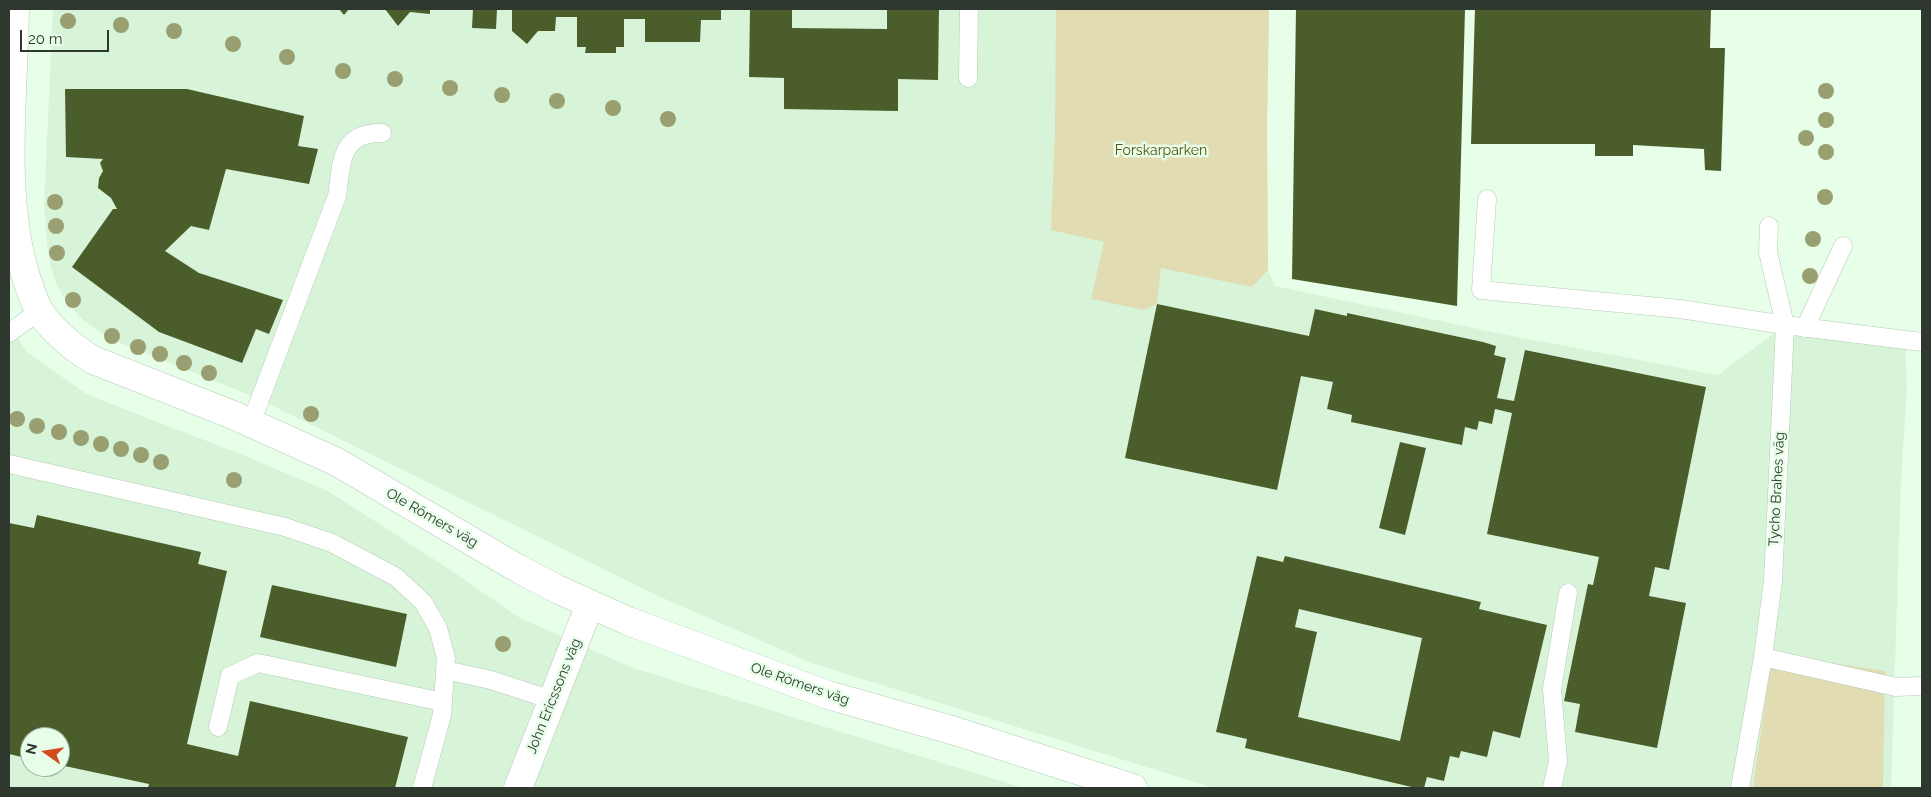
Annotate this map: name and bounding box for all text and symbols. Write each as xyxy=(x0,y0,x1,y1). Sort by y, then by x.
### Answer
scale bar xyxy=(22,20,111,52)
text: 20 m xyxy=(28,30,63,48)
park label: Forskarparken xyxy=(1115,143,1207,159)
street label: Tycho Brahes väg xyxy=(1766,431,1788,547)
street label: Ole Römers väg xyxy=(383,485,481,551)
street label: John Ericssons väg xyxy=(523,636,585,756)
street label: Ole Römers väg xyxy=(748,659,852,709)
north arrow xyxy=(20,727,70,777)
text: N xyxy=(22,742,40,756)

